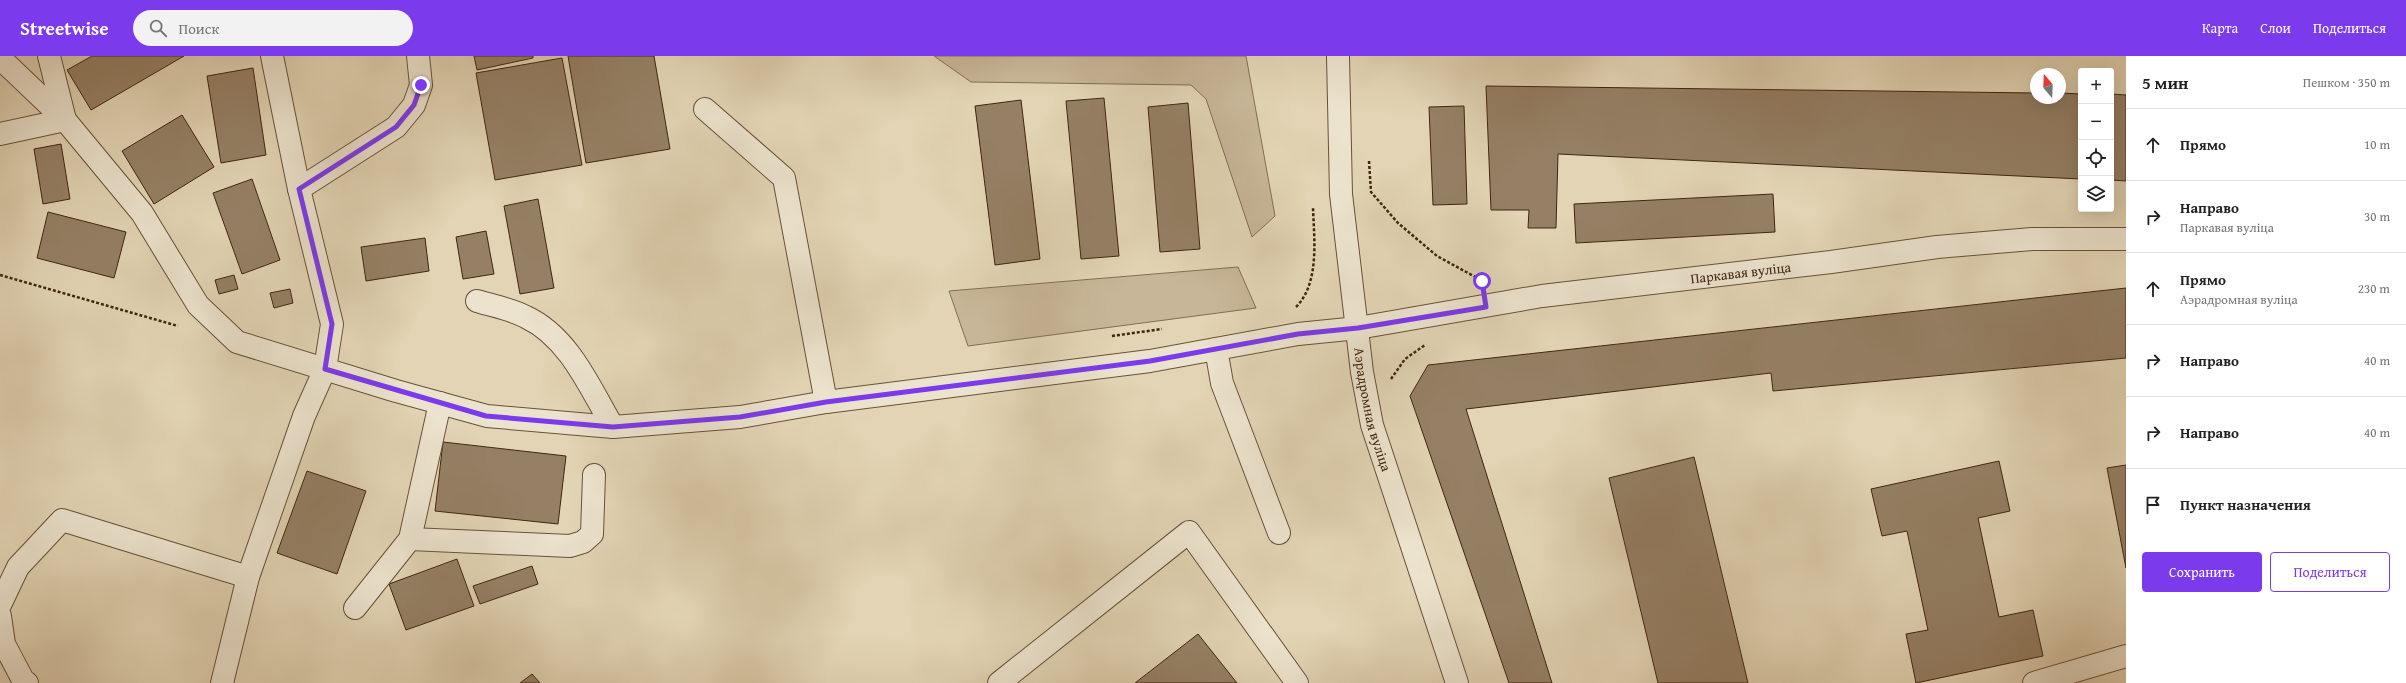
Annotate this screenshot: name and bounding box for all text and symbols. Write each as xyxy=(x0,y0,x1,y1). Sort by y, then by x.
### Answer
search box xyxy=(133,10,413,46)
text: Streetwise xyxy=(20,14,109,42)
icon: search xyxy=(147,17,169,39)
text: Поиск xyxy=(179,18,219,39)
text: Карта xyxy=(2202,18,2238,38)
text: Слои xyxy=(2260,18,2291,38)
text: Поделиться xyxy=(2313,18,2386,38)
north arrow xyxy=(2030,68,2066,104)
map controls xyxy=(2078,68,2114,212)
button: + xyxy=(2078,68,2114,104)
text: 5 мин xyxy=(2142,70,2188,95)
text: Пешком · 350 m xyxy=(2303,73,2390,92)
route end xyxy=(412,76,430,94)
button: − xyxy=(2078,104,2114,140)
icon: ahead xyxy=(2142,134,2164,156)
text: Прямо xyxy=(2180,134,2226,155)
text: 10 m xyxy=(2364,135,2390,154)
button: locate xyxy=(2078,140,2114,176)
button: layers xyxy=(2078,176,2114,212)
text: Направо xyxy=(2180,197,2239,218)
icon: right xyxy=(2142,206,2164,228)
text: 30 m xyxy=(2364,207,2390,226)
text: Паркавая вуліца xyxy=(2180,218,2274,237)
street label: Паркавая вуліца xyxy=(1689,257,1792,288)
text: Прямо xyxy=(2180,269,2226,290)
route start xyxy=(1473,272,1491,290)
icon: ahead xyxy=(2142,278,2164,300)
text: 230 m xyxy=(2358,279,2390,298)
text: Аэрадромная вуліца xyxy=(2180,290,2298,309)
street label: Аэрадромная вуліца xyxy=(1349,346,1397,474)
icon: right xyxy=(2142,350,2164,372)
text: Направо xyxy=(2180,350,2239,371)
text: 40 m xyxy=(2364,351,2390,370)
icon: right xyxy=(2142,422,2164,444)
text: Направо xyxy=(2180,422,2239,443)
text: 40 m xyxy=(2364,423,2390,442)
icon: arrive xyxy=(2142,494,2164,516)
text: Пункт назначения xyxy=(2180,494,2311,515)
button: Сохранить xyxy=(2142,552,2262,592)
button: Поделиться xyxy=(2270,552,2390,592)

